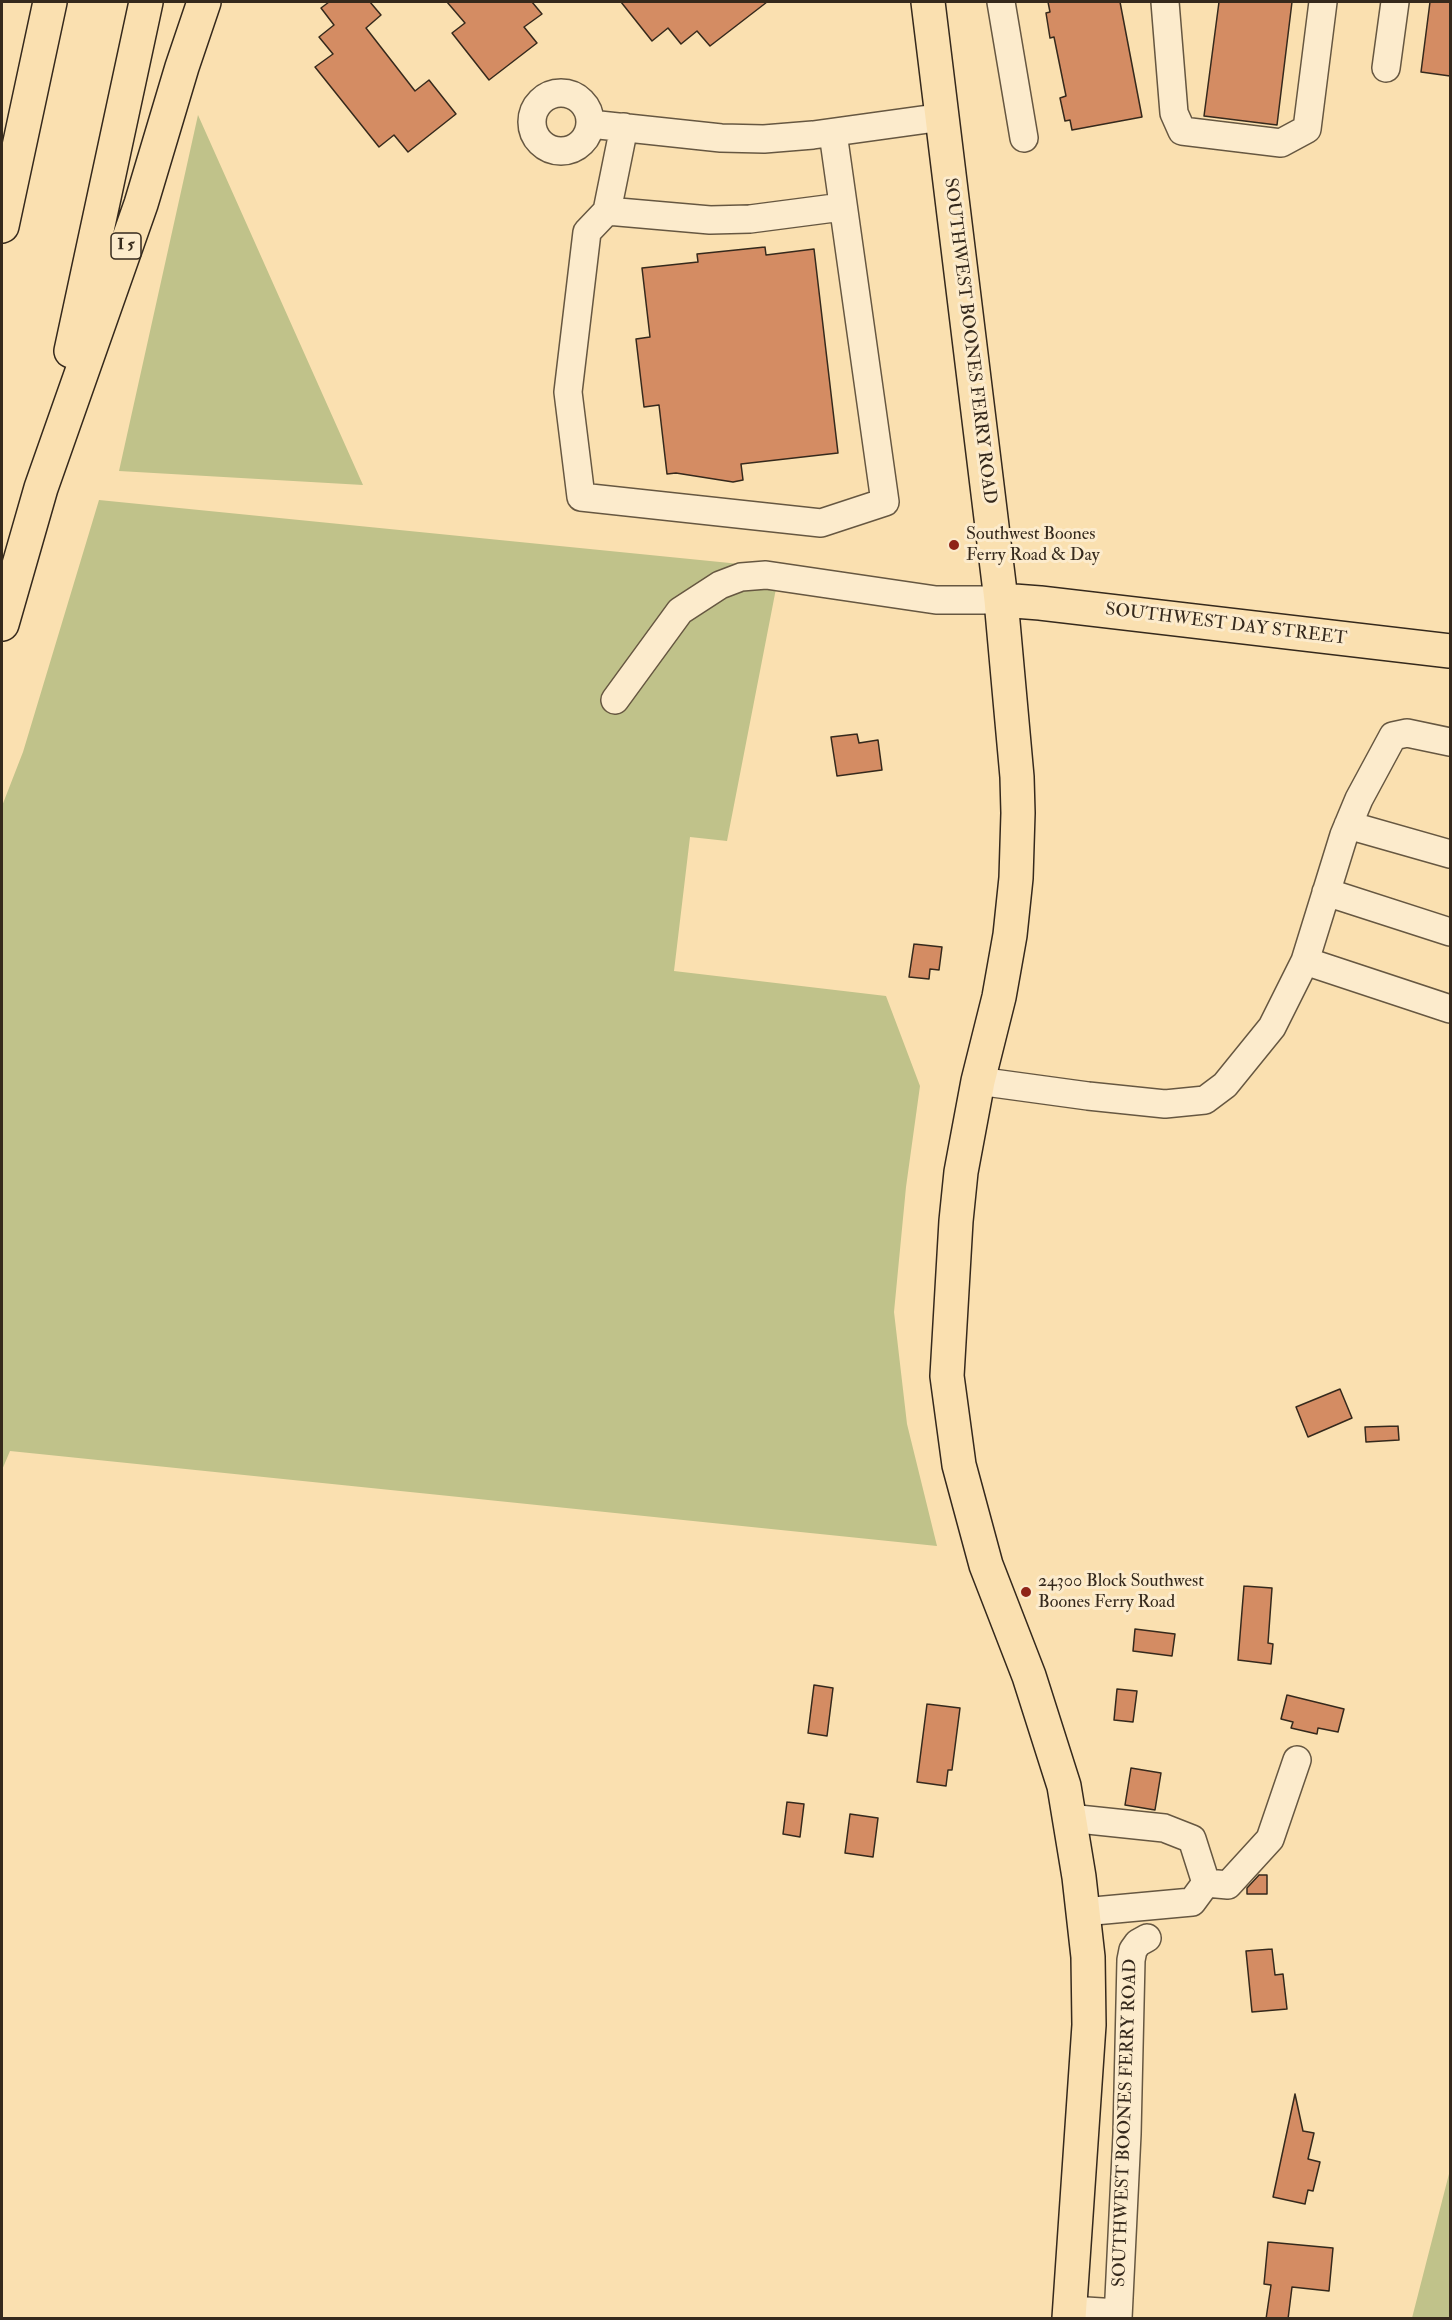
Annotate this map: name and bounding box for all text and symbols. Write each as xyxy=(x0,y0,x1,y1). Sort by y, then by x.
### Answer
street label: SOUTHWEST BOONES FERRY ROAD xyxy=(938,177,1000,505)
road number: I 5 xyxy=(111,233,141,259)
place label: Southwest Boones Ferry Road & Day xyxy=(966,524,1100,566)
marker: Southwest Boones Ferry Road & Day xyxy=(947,538,961,552)
street label: SOUTHWEST DAY STREET xyxy=(1104,599,1348,651)
place label: 24300 Block Southwest Boones Ferry Road xyxy=(1038,1571,1204,1614)
marker: 24300 Block Southwest Boones Ferry Road xyxy=(1019,1585,1033,1599)
street label: SOUTHWEST BOONES FERRY ROAD xyxy=(1109,1958,1143,2288)

